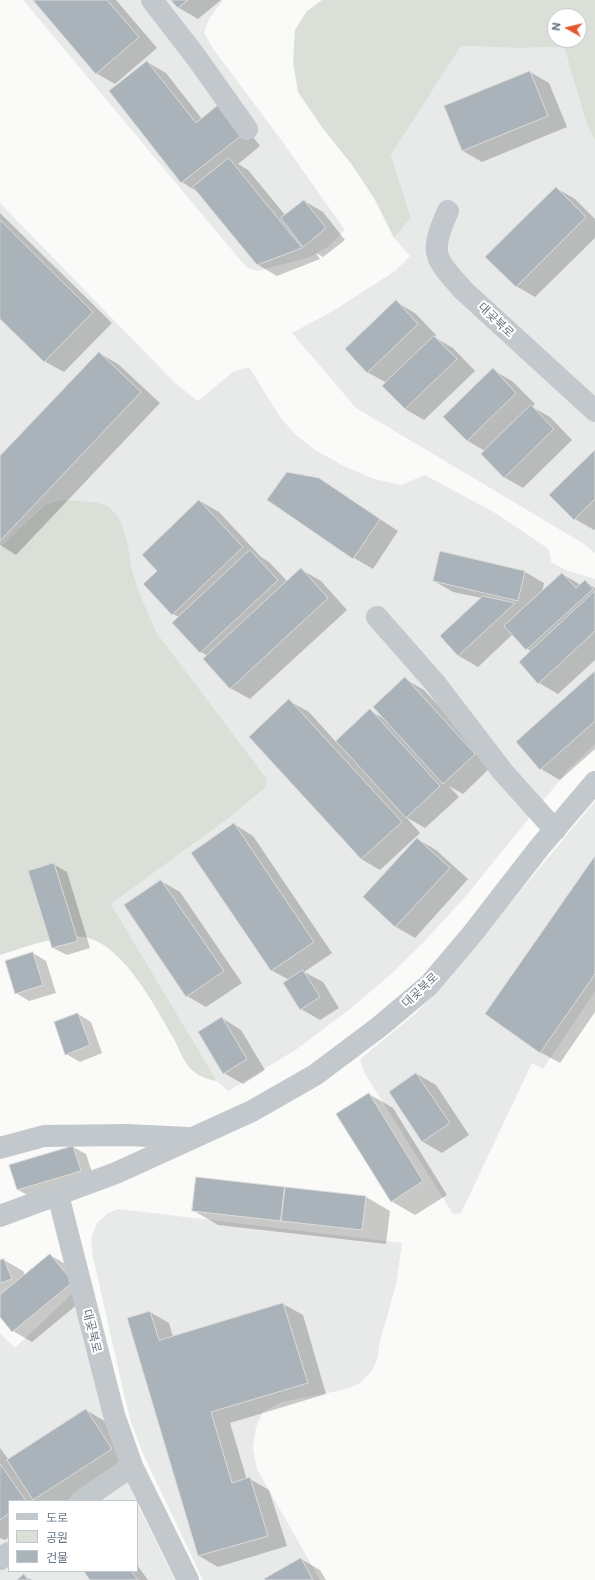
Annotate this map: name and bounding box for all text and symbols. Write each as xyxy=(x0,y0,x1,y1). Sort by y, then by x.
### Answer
north arrow xyxy=(547,8,587,48)
text: N xyxy=(549,21,563,31)
street label: 대곶북로 xyxy=(475,300,517,340)
street label: 대곶북로 xyxy=(399,970,441,1010)
street label: 대곶북로 xyxy=(80,1308,104,1354)
legend xyxy=(8,1500,138,1572)
text: 도로 xyxy=(46,1510,68,1524)
text: 공원 xyxy=(46,1530,68,1544)
text: 건물 xyxy=(46,1550,68,1564)

